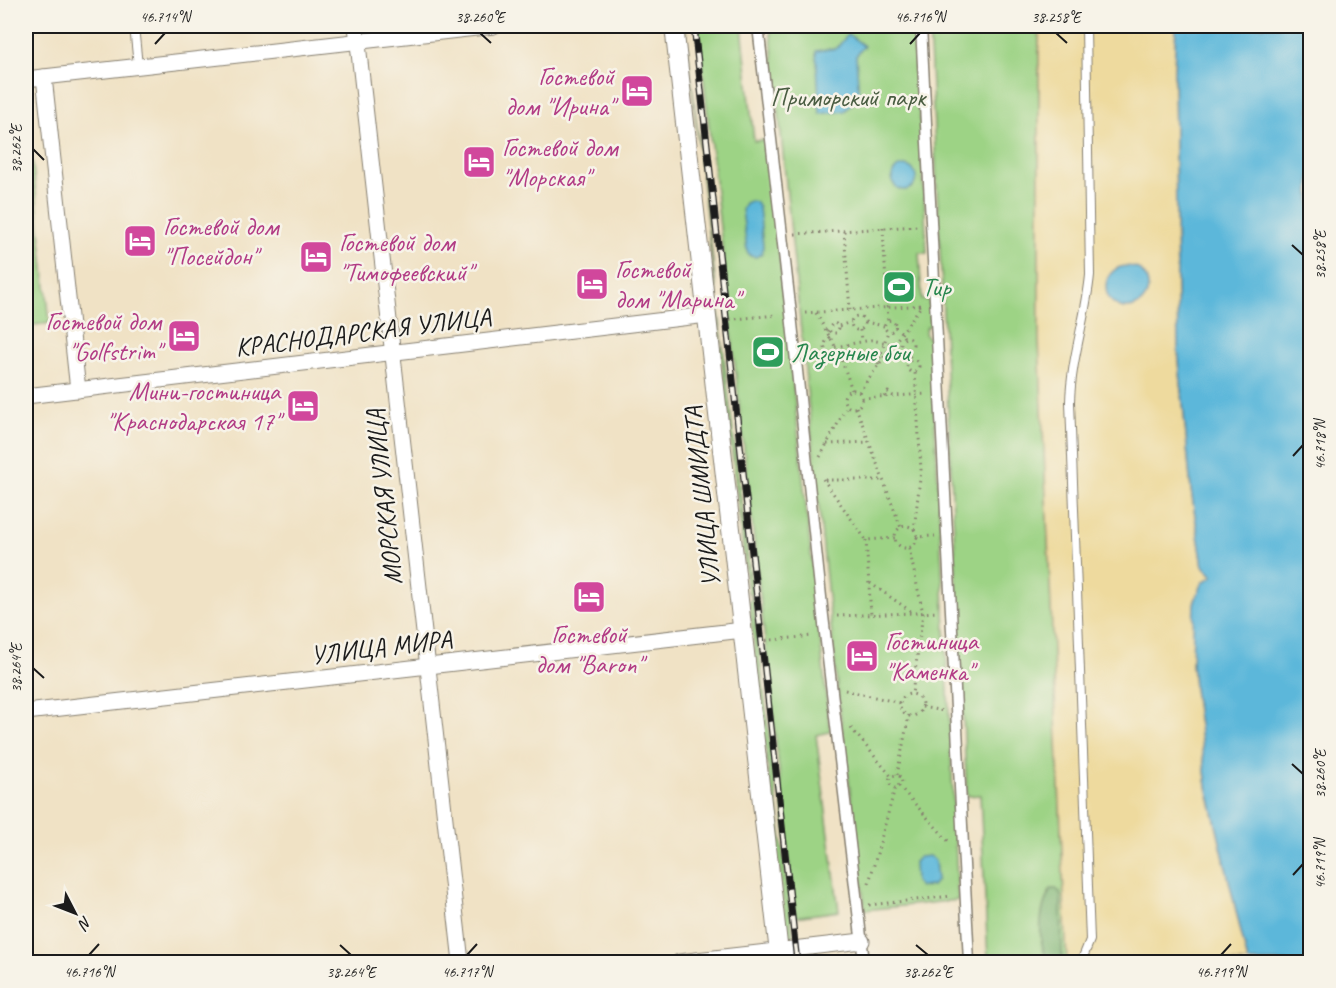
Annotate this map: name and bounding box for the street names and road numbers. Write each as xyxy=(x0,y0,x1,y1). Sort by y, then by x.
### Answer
street label: КРАСНОДАРСКАЯ УЛИЦА xyxy=(233,300,493,364)
street label: УЛИЦА ШМИДТА xyxy=(676,404,728,589)
street label: МОРСКАЯ УЛИЦА xyxy=(358,407,410,586)
street label: УЛИЦА МИРА xyxy=(309,622,454,672)

